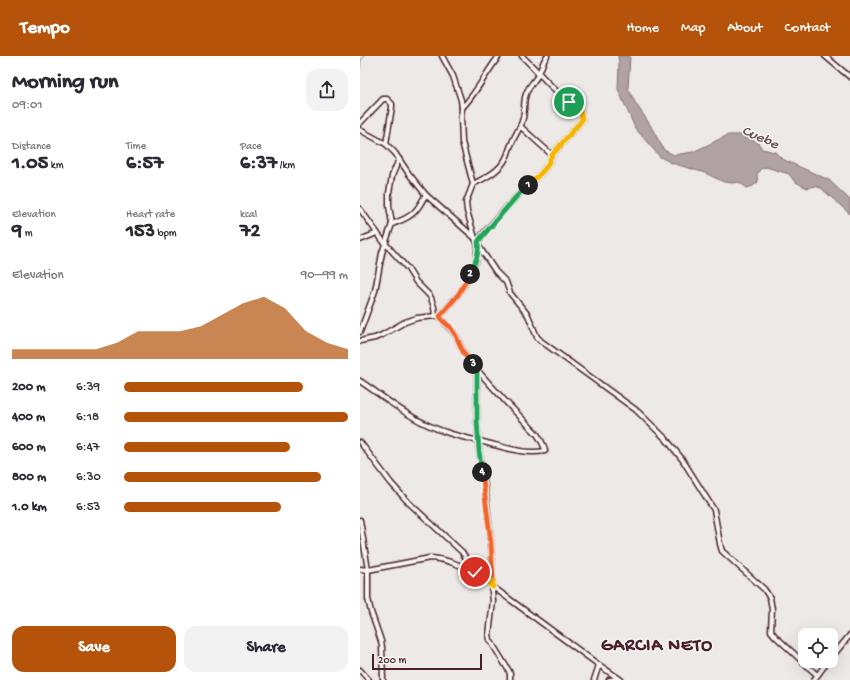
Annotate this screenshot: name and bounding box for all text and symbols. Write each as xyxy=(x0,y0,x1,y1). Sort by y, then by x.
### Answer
text: Tempo xyxy=(20,17,70,40)
text: Home xyxy=(627,20,659,37)
text: Map xyxy=(681,20,705,37)
text: About xyxy=(727,20,763,37)
text: Contact xyxy=(785,20,830,37)
button: share xyxy=(306,69,348,111)
text: Morning run xyxy=(12,70,118,96)
pin xyxy=(552,85,586,119)
icon: arrive xyxy=(558,91,580,113)
text: 09:01 xyxy=(12,98,43,113)
water label: Cuebe xyxy=(739,122,782,155)
text: Distance xyxy=(12,141,51,153)
text: Time xyxy=(126,141,146,153)
text: Pace xyxy=(240,141,262,153)
text: 1.05 xyxy=(12,153,48,176)
text: 6:57 xyxy=(126,153,163,176)
text: 6:37 xyxy=(240,153,277,176)
text: km xyxy=(48,160,64,172)
text: /km xyxy=(277,160,295,172)
pin: 1 xyxy=(518,175,538,195)
text: 1 xyxy=(526,179,530,191)
text: Elevation xyxy=(12,209,56,221)
text: Heart rate xyxy=(126,209,175,221)
text: kcal xyxy=(240,209,257,221)
text: 9 xyxy=(12,221,22,244)
text: 153 xyxy=(126,221,155,244)
text: 72 xyxy=(240,221,260,244)
text: m xyxy=(22,228,32,240)
text: bpm xyxy=(155,228,177,240)
pin: 2 xyxy=(460,264,480,284)
text: Elevation xyxy=(12,268,64,283)
text: 90–99 m xyxy=(301,268,348,283)
text: 2 xyxy=(467,268,473,280)
pin: 3 xyxy=(463,354,483,374)
text: 3 xyxy=(470,358,476,370)
text: 200 m xyxy=(12,380,45,395)
text: 6:39 xyxy=(76,380,100,395)
text: 400 m xyxy=(12,410,45,425)
text: 6:18 xyxy=(76,410,99,425)
text: 600 m xyxy=(12,440,46,455)
text: 6:47 xyxy=(76,440,100,455)
pin: 4 xyxy=(472,462,492,482)
text: 4 xyxy=(479,466,485,478)
text: 800 m xyxy=(12,470,46,485)
text: 6:30 xyxy=(76,470,101,485)
text: 1.0 km xyxy=(12,500,47,515)
text: 6:53 xyxy=(76,500,100,515)
pin xyxy=(458,555,492,589)
icon: check xyxy=(464,561,486,583)
button: Save xyxy=(12,626,176,672)
button: Share xyxy=(184,626,348,672)
map controls xyxy=(798,628,838,668)
button: locate xyxy=(798,628,838,668)
district label: GARCIA NETO xyxy=(601,636,713,657)
scale bar xyxy=(372,652,482,671)
text: 200 m xyxy=(378,655,406,667)

